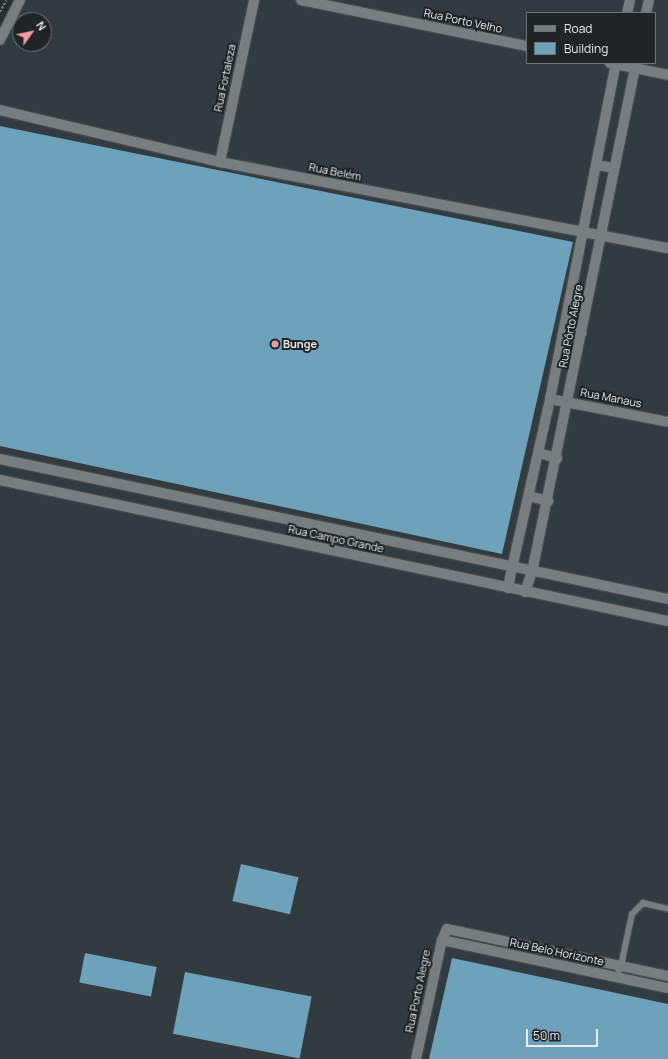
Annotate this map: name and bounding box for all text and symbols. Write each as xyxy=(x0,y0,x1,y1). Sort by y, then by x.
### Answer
street label: Rua Porto Velho xyxy=(423,6,503,36)
north arrow xyxy=(12,12,52,52)
legend xyxy=(526,12,656,64)
text: N xyxy=(33,18,50,33)
text: Road xyxy=(564,20,592,37)
text: Building xyxy=(564,40,608,57)
street label: Rua Fortaleza xyxy=(211,43,239,113)
street label: Rua Belém xyxy=(308,160,362,184)
street label: Rua Pôrto Alegre xyxy=(556,283,586,369)
place label: Bunge xyxy=(283,337,317,351)
marker: Bunge xyxy=(270,339,280,349)
street label: Rua Manaus xyxy=(579,386,643,410)
street label: Rua Campo Grande xyxy=(287,522,385,556)
street label: Rua Belo Horizonte xyxy=(509,936,605,968)
street label: Rua Porto Alegre xyxy=(403,948,433,1034)
scale bar xyxy=(528,1021,600,1047)
text: 50 m xyxy=(533,1027,560,1044)

